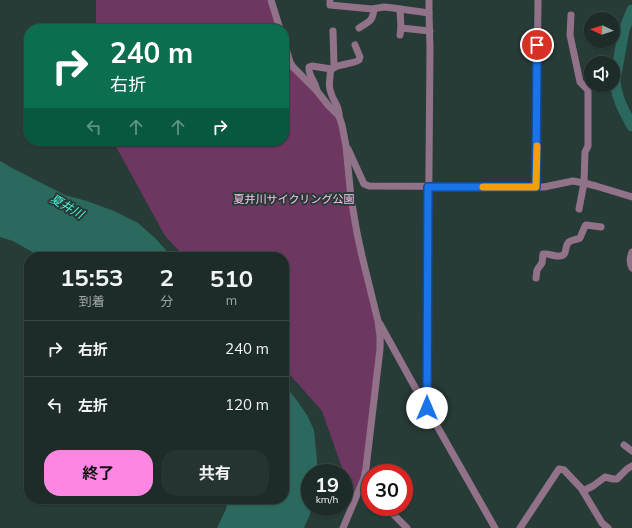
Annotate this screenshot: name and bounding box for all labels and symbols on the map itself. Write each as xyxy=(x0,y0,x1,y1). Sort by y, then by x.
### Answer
north arrow xyxy=(584,12,620,48)
pin xyxy=(520,28,554,62)
water label: 夏井川 xyxy=(48,191,88,222)
park label: 夏井川サイクリング公園 xyxy=(234,192,354,206)
position arrow xyxy=(406,387,448,429)
speed limit sign: 30 xyxy=(361,464,413,516)

